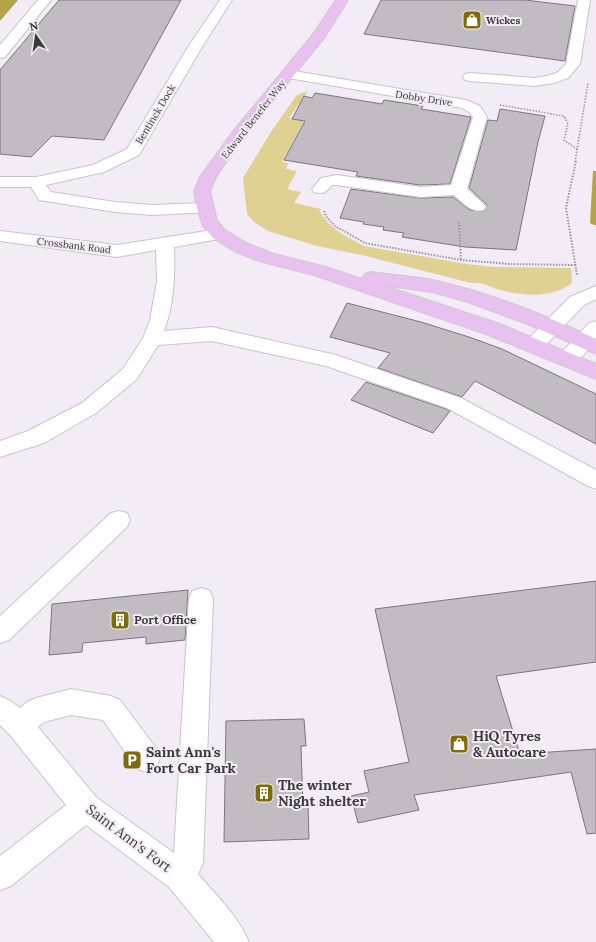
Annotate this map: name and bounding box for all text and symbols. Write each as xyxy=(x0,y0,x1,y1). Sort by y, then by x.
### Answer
shop icon: Wickes xyxy=(461,9,483,31)
place label: Wickes xyxy=(486,14,520,27)
north arrow xyxy=(16,16,56,56)
text: N xyxy=(28,18,40,34)
street label: Edward Benefer Way xyxy=(218,77,289,161)
street label: Bentinck Dock xyxy=(132,81,179,147)
street label: Dobby Drive xyxy=(394,88,454,110)
street label: Crossbank Road xyxy=(36,234,112,256)
building icon: Port Office xyxy=(109,609,131,631)
place label: Port Office xyxy=(134,612,197,627)
place label: HiQ Tyres & Autocare xyxy=(473,727,547,761)
shop icon: HiQ Tyres & Autocare xyxy=(448,733,470,755)
place label: Saint Ann's Fort Car Park xyxy=(146,743,237,777)
parking icon: Saint Ann's Fort Car Park xyxy=(121,749,143,771)
place label: The winter Night shelter xyxy=(278,776,367,810)
building icon: The winter Night shelter xyxy=(253,782,275,804)
street label: Saint Ann's Fort xyxy=(83,800,176,876)

